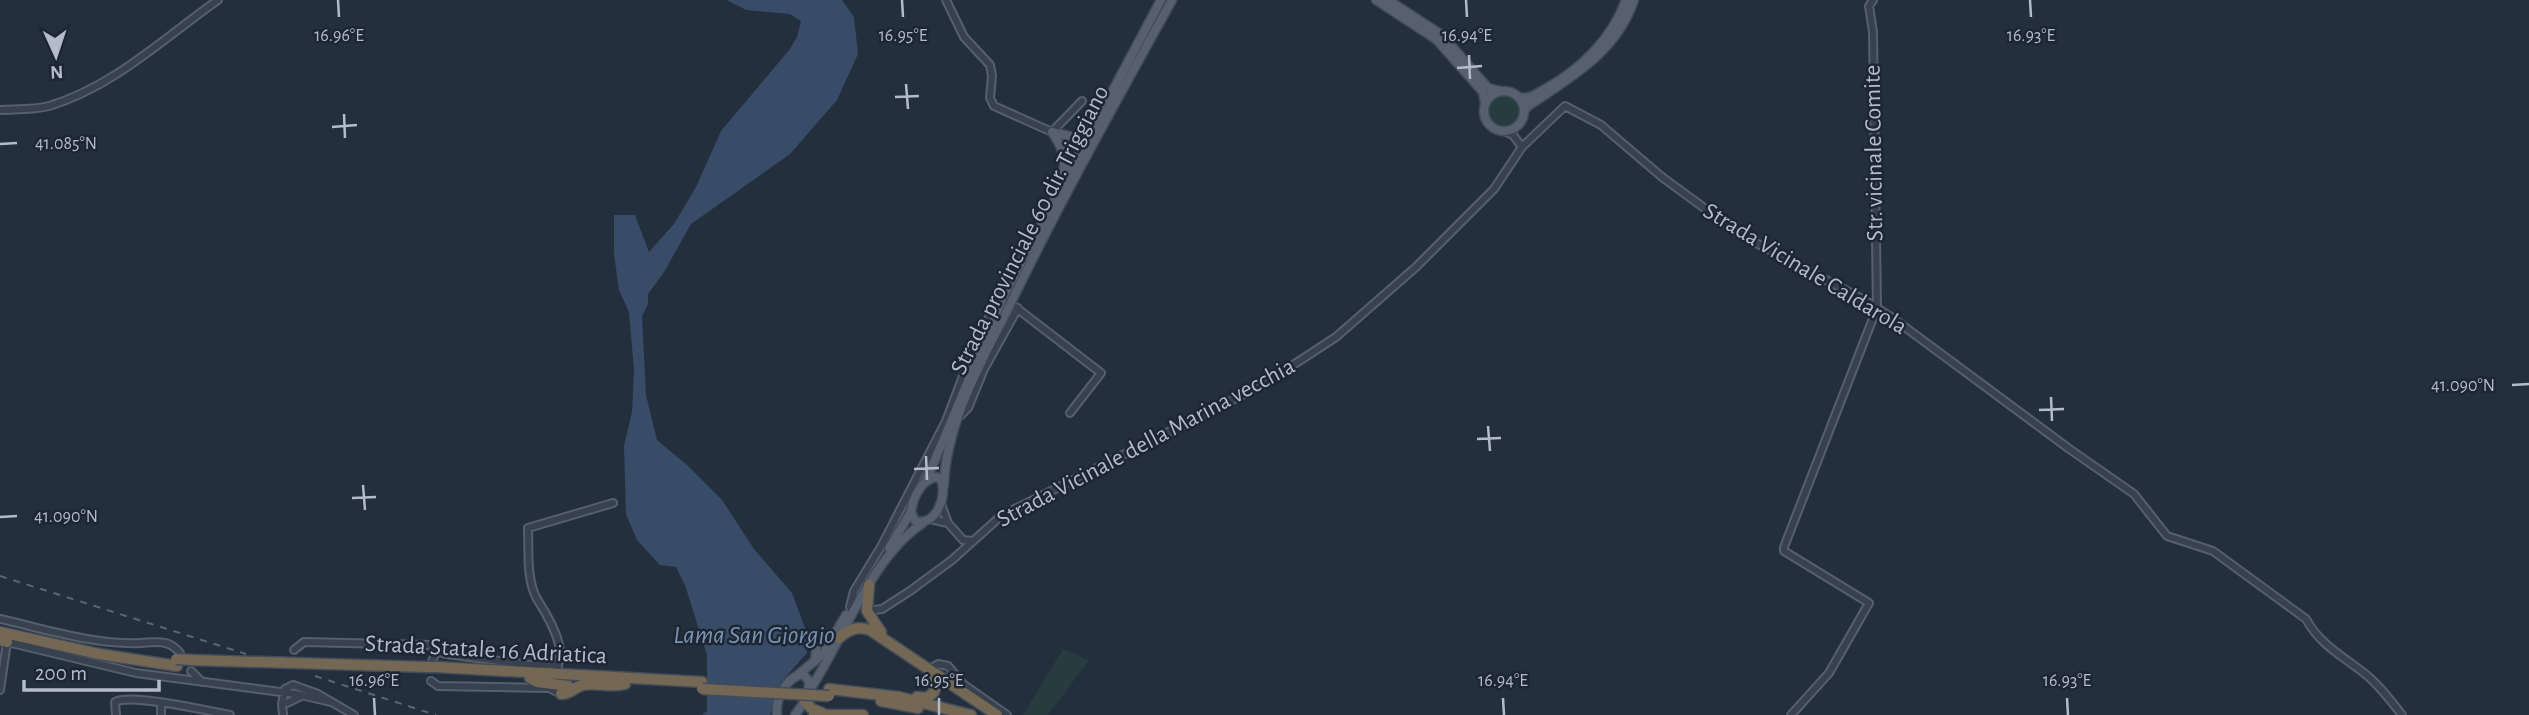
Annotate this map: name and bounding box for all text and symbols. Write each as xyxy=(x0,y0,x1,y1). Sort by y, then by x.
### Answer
north arrow xyxy=(21,21,91,91)
text: 16.96°E xyxy=(314,27,364,45)
text: 16.95°E xyxy=(879,27,928,45)
text: 16.94°E xyxy=(1442,27,1492,45)
text: 16.93°E xyxy=(2007,27,2056,45)
text: N xyxy=(50,62,64,81)
street label: Str. vicinale Comite xyxy=(1860,65,1888,241)
street label: Strada provinciale 60 dir. Triggiano xyxy=(946,82,1114,378)
text: 41.085°N xyxy=(35,135,97,153)
street label: Strada Vicinale Caldarola xyxy=(1699,199,1911,339)
street label: Strada Vicinale della Marina vecchia xyxy=(993,354,1299,532)
text: 41.090°N xyxy=(2431,377,2495,395)
text: 41.090°N xyxy=(34,508,98,526)
water label: Lama San Giorgio xyxy=(673,622,835,648)
street label: Strada Statale 16 Adriatica xyxy=(364,632,608,668)
scale bar xyxy=(24,648,159,692)
text: 200 m xyxy=(35,663,87,684)
text: 16.96°E xyxy=(349,672,399,690)
text: 16.95°E xyxy=(915,672,964,690)
text: 16.94°E xyxy=(1478,672,1528,690)
text: 16.93°E xyxy=(2043,672,2092,690)

